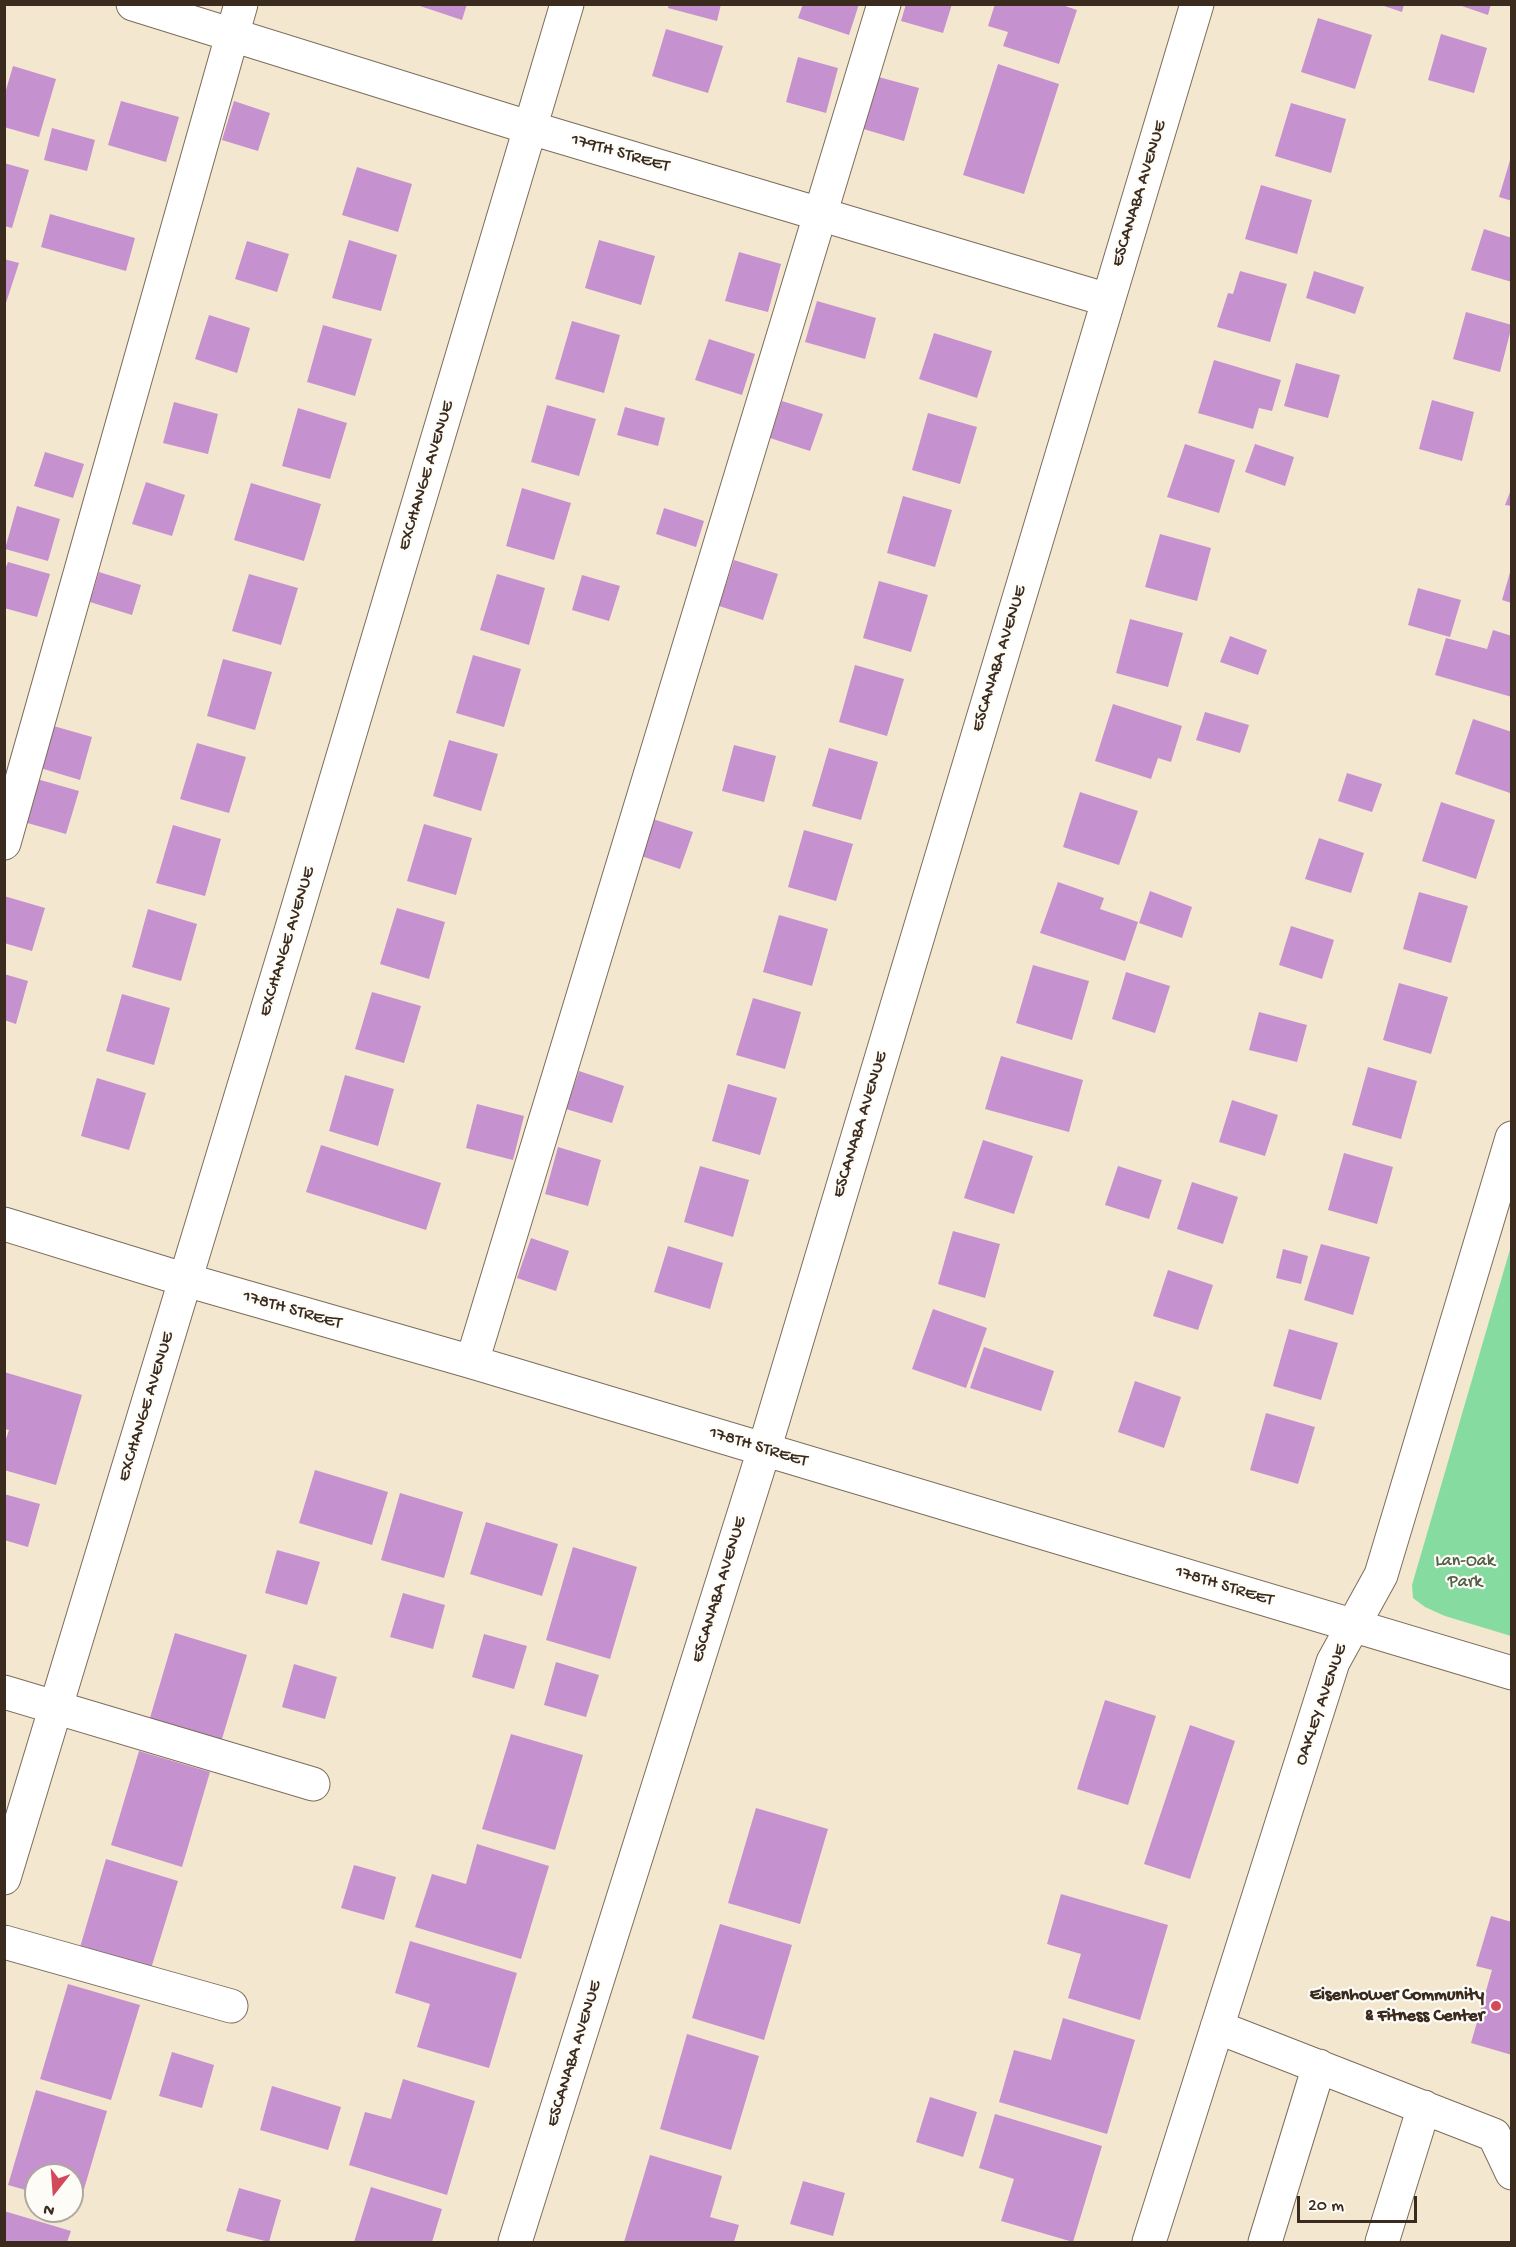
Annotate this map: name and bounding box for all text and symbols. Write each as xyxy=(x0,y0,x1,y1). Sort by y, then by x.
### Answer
street label: ESCANABA AVENUE xyxy=(1108,118,1172,270)
street label: 179TH STREET xyxy=(568,130,672,178)
street label: EXCHANGE AVENUE xyxy=(394,399,460,553)
street label: ESCANABA AVENUE xyxy=(968,583,1032,735)
street label: EXCHANGE AVENUE xyxy=(255,865,321,1019)
street label: ESCANABA AVENUE xyxy=(829,1049,893,1201)
street label: 178TH STREET xyxy=(240,1287,344,1335)
street label: EXCHANGE AVENUE xyxy=(114,1330,180,1484)
street label: 178TH STREET xyxy=(706,1423,810,1473)
street label: ESCANABA AVENUE xyxy=(688,1514,752,1666)
park label: Lan-Oak Park xyxy=(1435,1551,1495,1594)
street label: 178TH STREET xyxy=(1172,1562,1276,1612)
street label: OAKLEY AVENUE xyxy=(1291,1641,1353,1769)
street label: ESCANABA AVENUE xyxy=(543,1978,607,2130)
place label: Eisenhower Community & Fitness Center xyxy=(1310,1985,1484,2028)
marker: Eisenhower Community & Fitness Center xyxy=(1489,1999,1503,2013)
north arrow xyxy=(24,2163,84,2223)
scale bar xyxy=(1300,2184,1420,2222)
text: 20 m xyxy=(1308,2196,1344,2217)
text: N xyxy=(41,2198,57,2219)

